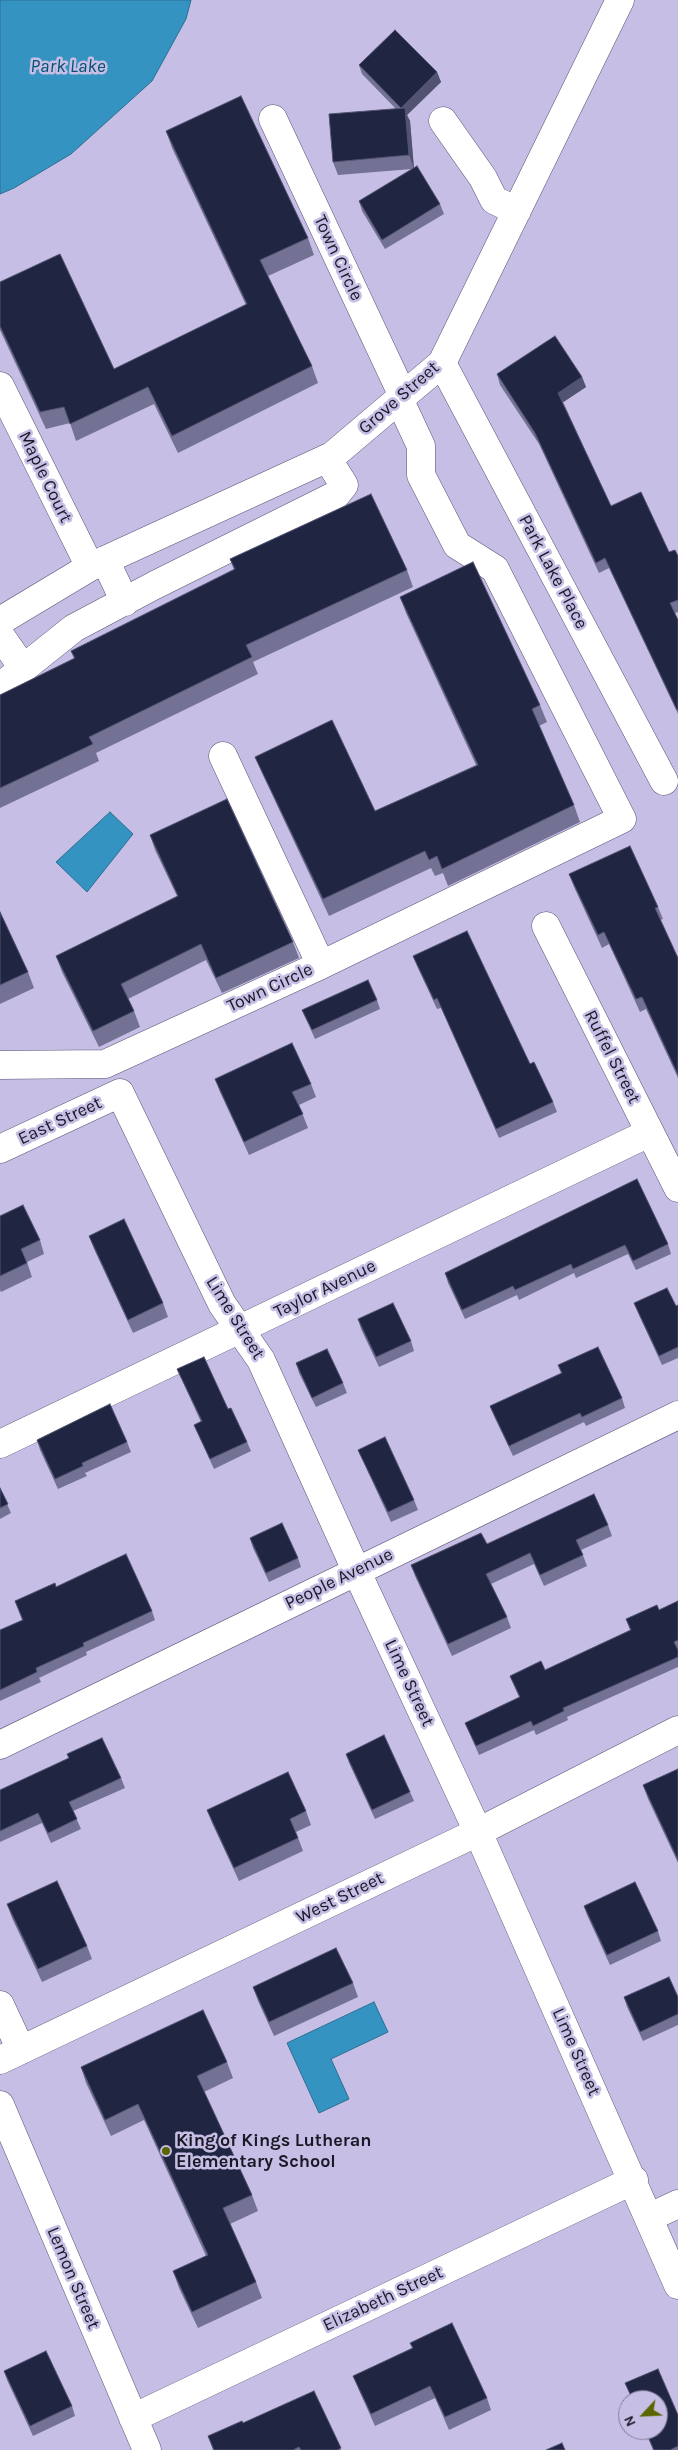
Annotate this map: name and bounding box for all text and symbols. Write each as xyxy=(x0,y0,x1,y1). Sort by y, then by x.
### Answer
water label: Park Lake xyxy=(30,56,106,78)
street label: Town Circle xyxy=(309,212,367,304)
street label: Grove Street xyxy=(354,357,444,439)
street label: Maple Court xyxy=(14,428,76,526)
street label: Park Lake Place xyxy=(514,511,592,633)
street label: Town Circle xyxy=(224,959,316,1017)
street label: Ruffel Street xyxy=(579,1007,645,1107)
street label: East Street xyxy=(15,1092,105,1150)
street label: Taylor Avenue xyxy=(271,1255,379,1323)
street label: Lime Street xyxy=(201,1273,269,1363)
street label: People Avenue xyxy=(282,1544,396,1614)
street label: Lime Street xyxy=(379,1636,439,1730)
street label: West Street xyxy=(293,1868,387,1928)
street label: Lime Street xyxy=(547,2005,605,2099)
place label: King of Kings Lutheran Elementary School xyxy=(176,2130,372,2172)
marker: King of Kings Lutheran Elementary School xyxy=(160,2145,172,2157)
street label: Lemon Street xyxy=(42,2224,104,2332)
street label: Elizabeth Street xyxy=(319,2262,447,2336)
north arrow xyxy=(618,2390,668,2440)
text: N xyxy=(620,2413,640,2429)

